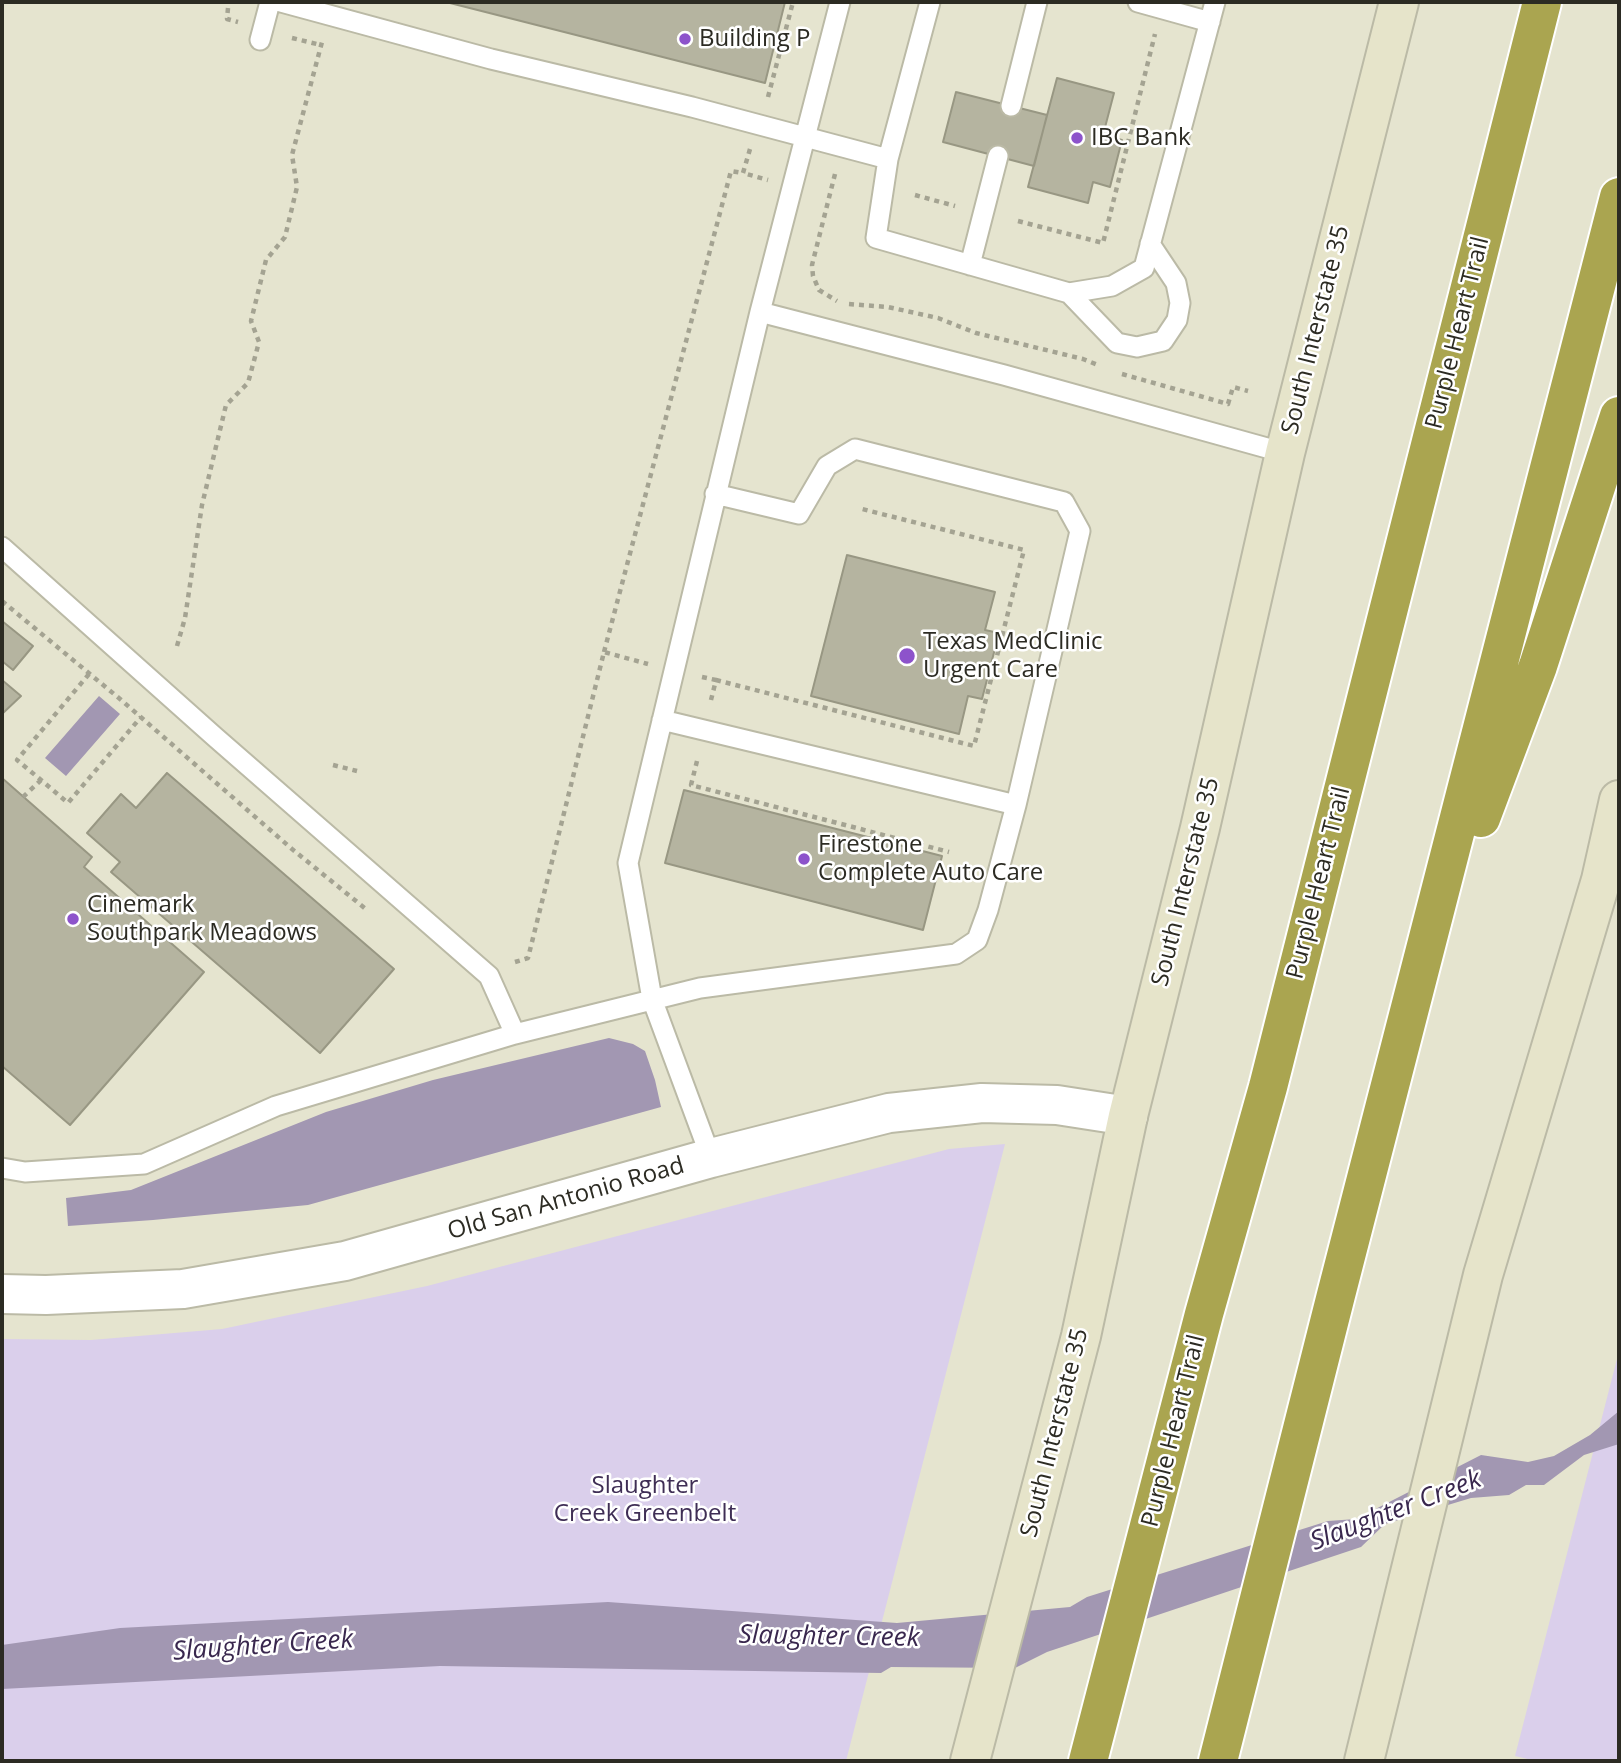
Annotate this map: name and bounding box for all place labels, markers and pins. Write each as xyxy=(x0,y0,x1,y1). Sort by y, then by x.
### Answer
place label: Building P xyxy=(699,25,811,53)
marker: Building P xyxy=(677,31,693,47)
place label: IBC Bank xyxy=(1091,124,1191,152)
marker: IBC Bank xyxy=(1069,130,1085,146)
place label: Texas MedClinic Urgent Care xyxy=(923,628,1103,684)
marker: Texas MedClinic Urgent Care xyxy=(897,646,917,666)
place label: Firestone Complete Auto Care xyxy=(818,831,1043,887)
marker: Firestone Complete Auto Care xyxy=(796,851,812,867)
place label: Cinemark Southpark Meadows xyxy=(87,891,317,947)
marker: Cinemark Southpark Meadows xyxy=(65,911,81,927)

